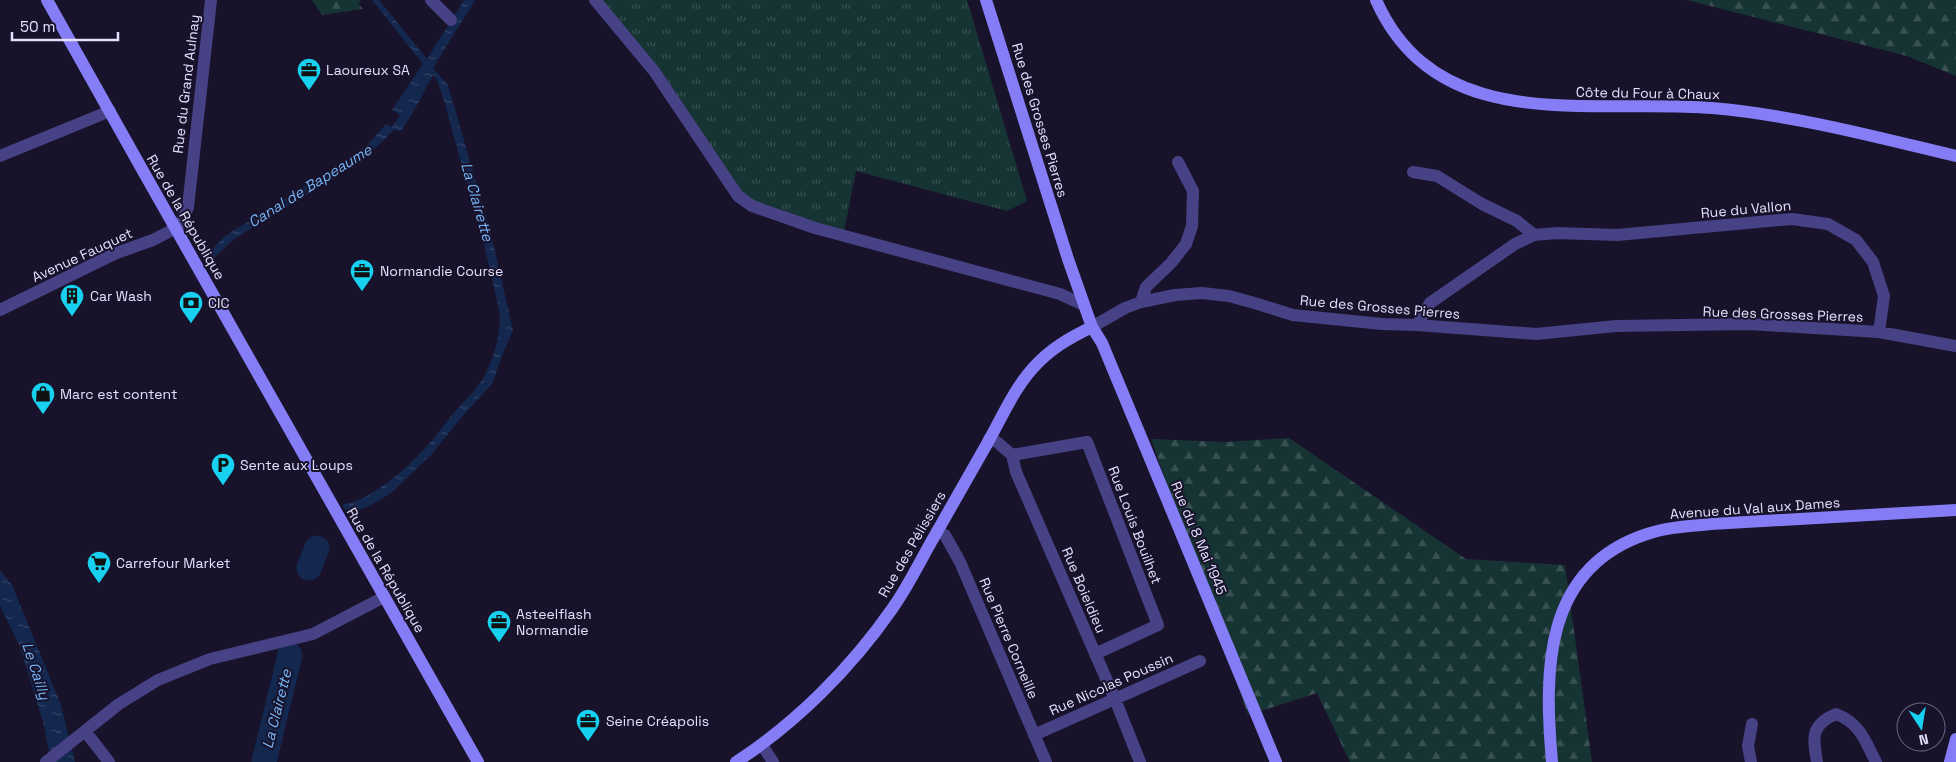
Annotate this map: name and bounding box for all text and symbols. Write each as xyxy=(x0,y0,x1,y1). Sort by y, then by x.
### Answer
scale bar xyxy=(12,10,119,42)
street label: Rue du Grand Aulnay xyxy=(169,14,203,154)
text: 50 m xyxy=(20,17,55,36)
street label: Rue des Grosses Pierres xyxy=(1008,41,1072,199)
office icon: Laoureux SA xyxy=(296,57,322,91)
place label: Laoureux SA xyxy=(326,61,410,79)
street label: Côte du Four à Chaux xyxy=(1576,83,1720,103)
water label: Canal de Bapeaume xyxy=(244,139,376,231)
street label: Rue de la République xyxy=(143,151,229,283)
water label: La Clairette xyxy=(457,160,498,245)
street label: Rue du Vallon xyxy=(1700,196,1792,222)
street label: Avenue Fauquet xyxy=(29,224,135,286)
office icon: Normandie Course xyxy=(349,258,375,292)
place label: Normandie Course xyxy=(380,262,503,280)
building icon: Car Wash xyxy=(59,283,85,317)
place label: Car Wash xyxy=(90,287,152,305)
bank icon: CIC xyxy=(178,290,204,324)
street label: Rue des Grosses Pierres xyxy=(1299,291,1461,323)
place label: CIC xyxy=(208,294,229,312)
street label: Rue des Grosses Pierres xyxy=(1702,302,1864,326)
shop icon: Marc est content xyxy=(30,381,56,415)
place label: Marc est content xyxy=(60,385,177,403)
parking icon: Sente aux Loups xyxy=(210,452,236,486)
place label: Sente aux Loups xyxy=(240,456,353,474)
street label: Rue Louis Bouilhet xyxy=(1104,463,1166,587)
street label: Rue du 8 Mai 1945 xyxy=(1167,479,1231,597)
street label: Rue des Pélissiers xyxy=(874,488,950,600)
street label: Avenue du Val aux Dames xyxy=(1669,493,1841,523)
street label: Rue de la République xyxy=(343,504,429,636)
street label: Rue Boieldieu xyxy=(1058,544,1110,636)
supermarket icon: Carrefour Market xyxy=(86,550,112,584)
place label: Carrefour Market xyxy=(116,554,230,572)
street label: Rue Pierre Corneille xyxy=(975,575,1043,701)
place label: Asteelflash Normandie xyxy=(516,605,591,639)
office icon: Asteelflash Normandie xyxy=(486,609,512,643)
water label: Le Cailly xyxy=(18,640,55,703)
street label: Rue Nicolas Poussin xyxy=(1046,649,1176,719)
water label: La Clairette xyxy=(257,666,296,751)
north arrow xyxy=(1896,702,1946,752)
office icon: Seine Créapolis xyxy=(575,708,601,742)
place label: Seine Créapolis xyxy=(606,712,709,730)
text: N xyxy=(1917,730,1930,749)

